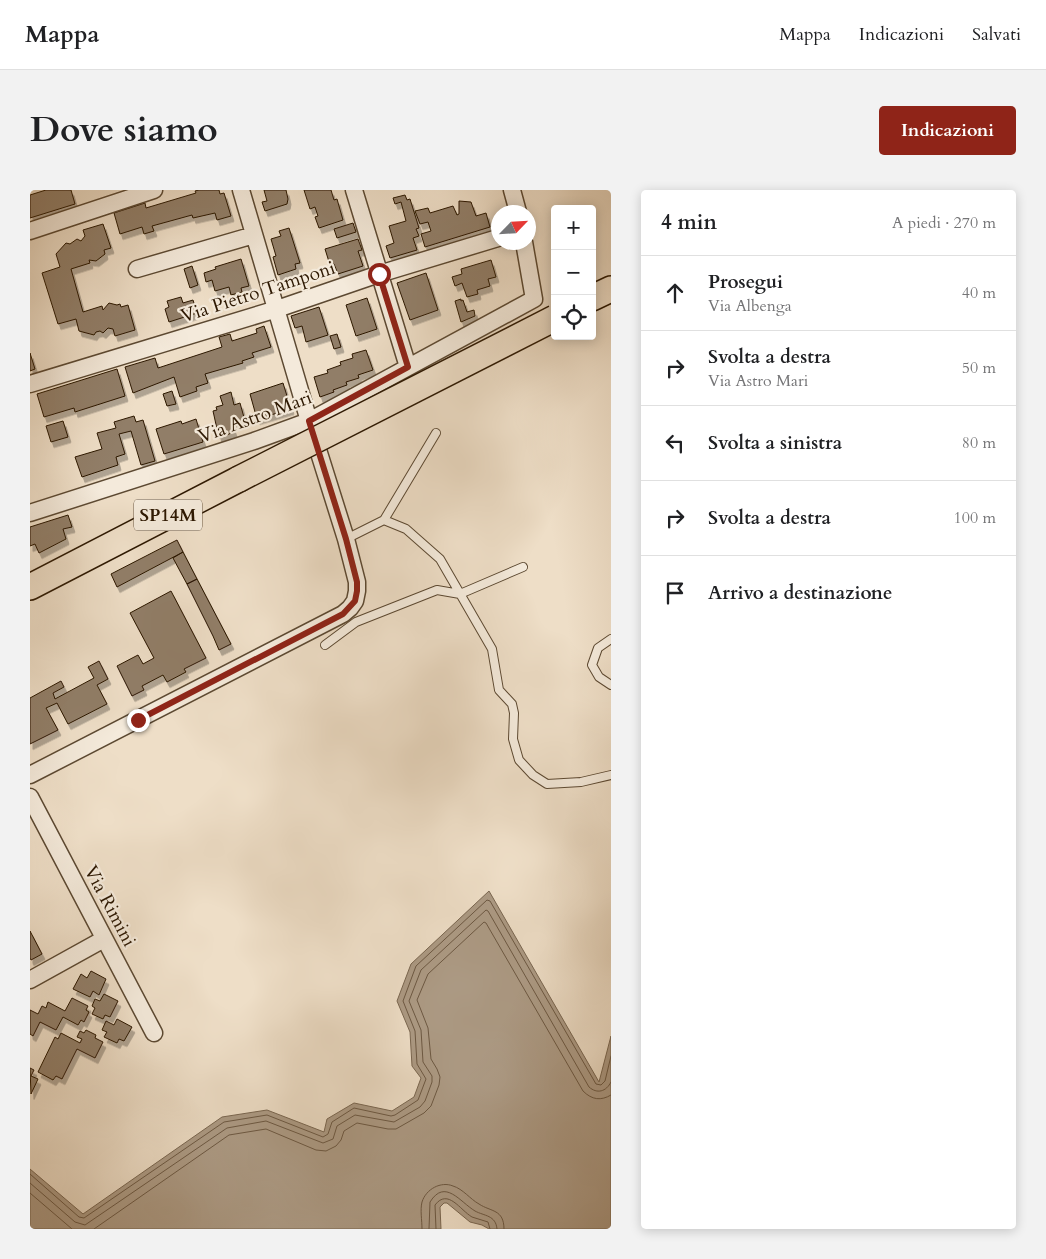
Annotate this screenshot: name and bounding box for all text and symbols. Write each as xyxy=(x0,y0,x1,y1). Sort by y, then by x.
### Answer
text: Mappa xyxy=(25,18,99,51)
text: Mappa xyxy=(779,22,831,47)
text: Indicazioni xyxy=(859,22,944,47)
text: Salvati xyxy=(972,22,1021,47)
text: Dove siamo xyxy=(30,106,218,154)
button: Indicazioni xyxy=(879,106,1016,155)
north arrow xyxy=(491,205,536,250)
map controls xyxy=(551,205,596,340)
button: + xyxy=(551,205,596,250)
text: 4 min xyxy=(661,208,717,237)
text: A piedi · 270 m xyxy=(892,212,996,234)
button: − xyxy=(551,250,596,295)
street label: Via Pietro Tamponi xyxy=(177,255,339,329)
route start xyxy=(368,263,391,286)
text: Prosegui xyxy=(708,269,783,295)
icon: ahead xyxy=(661,279,689,307)
text: 40 m xyxy=(962,282,996,304)
button: locate xyxy=(551,295,596,340)
text: Via Albenga xyxy=(708,295,792,317)
text: Svolta a destra xyxy=(708,344,831,370)
icon: right xyxy=(661,354,689,382)
text: 50 m xyxy=(962,357,996,379)
text: Via Astro Mari xyxy=(708,370,808,392)
street label: Via Astro Mari xyxy=(195,384,315,450)
icon: left xyxy=(661,429,689,457)
text: Svolta a sinistra xyxy=(708,430,842,456)
text: 80 m xyxy=(962,432,996,454)
road number: SP14M xyxy=(134,500,202,530)
icon: right xyxy=(661,504,689,532)
text: Svolta a destra xyxy=(708,505,831,531)
text: 100 m xyxy=(954,507,996,529)
icon: arrive xyxy=(661,579,689,607)
text: Arrivo a destinazione xyxy=(708,580,892,606)
route end xyxy=(127,709,150,732)
street label: Via Rimini xyxy=(78,861,142,951)

